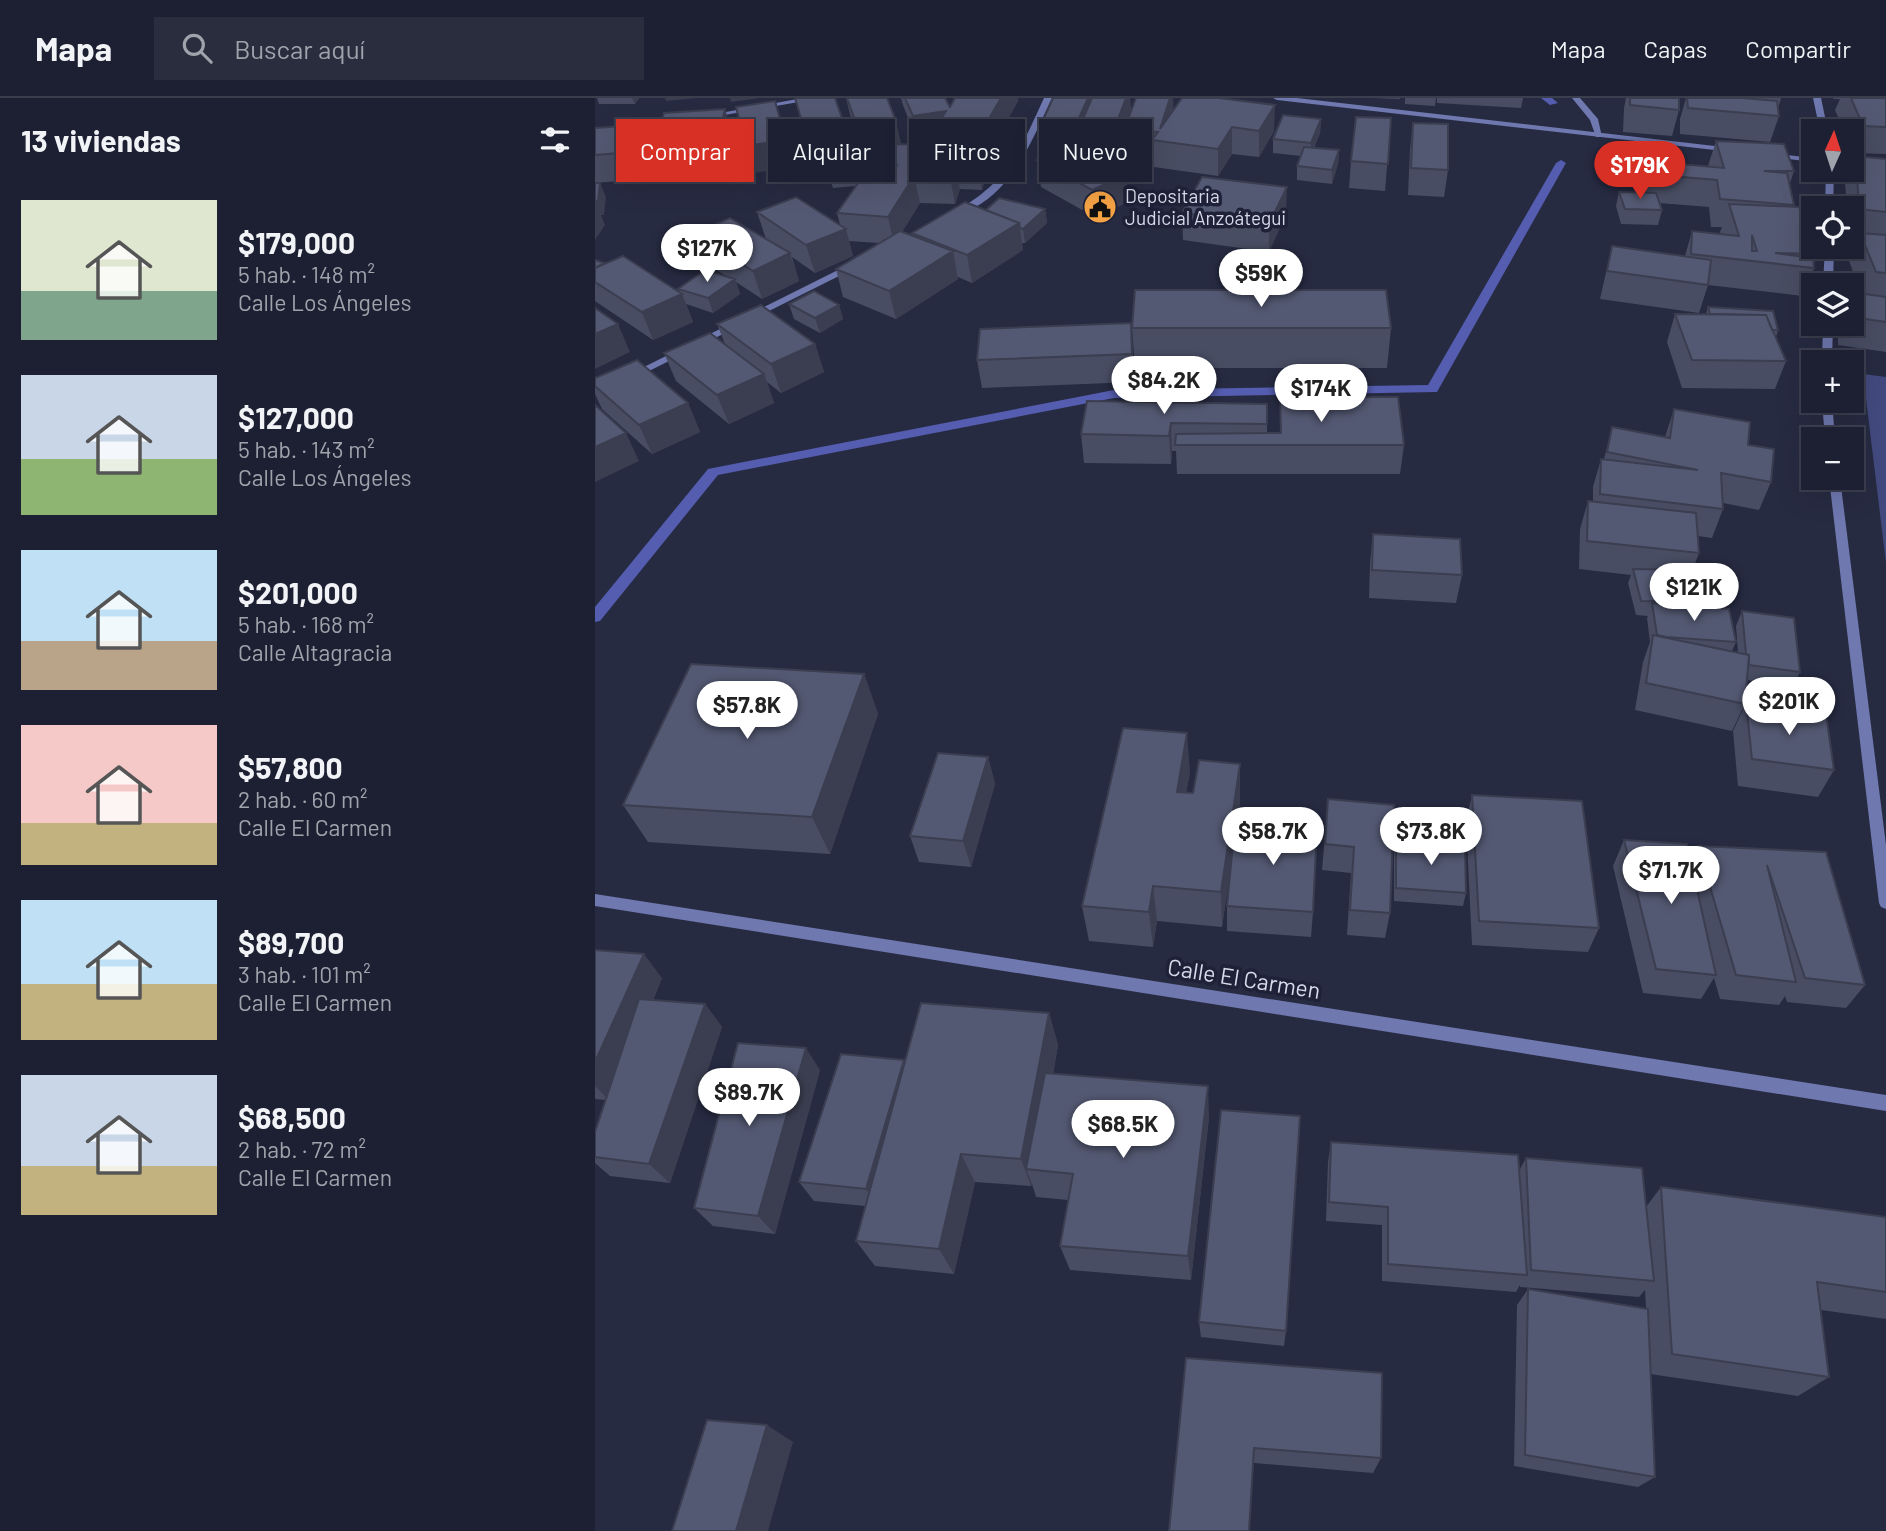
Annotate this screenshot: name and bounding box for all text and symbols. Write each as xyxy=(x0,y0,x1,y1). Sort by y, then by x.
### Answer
search box xyxy=(154,17,644,80)
text: Mapa xyxy=(35,28,112,68)
icon: search xyxy=(178,29,216,67)
text: Buscar aquí xyxy=(234,33,365,64)
text: Mapa xyxy=(1551,34,1606,63)
text: Capas xyxy=(1644,34,1707,63)
text: Compartir xyxy=(1745,34,1851,63)
chip: Comprar xyxy=(616,119,754,182)
chip: Alquilar xyxy=(768,119,895,182)
chip: Filtros xyxy=(909,119,1025,182)
chip: Nuevo xyxy=(1039,119,1152,182)
north arrow xyxy=(1801,119,1864,182)
map controls xyxy=(1801,119,1864,490)
icon: filters xyxy=(536,121,574,159)
text: 13 viviendas xyxy=(21,122,181,158)
pin: $179K xyxy=(1591,141,1689,201)
text: $179K xyxy=(1610,150,1670,178)
place label: Depositaria Judicial Anzoátegui xyxy=(1125,184,1286,229)
public building icon: Depositaria Judicial Anzoátegui xyxy=(1081,188,1119,226)
button: locate xyxy=(1801,196,1864,259)
text: $179,000 xyxy=(238,224,355,260)
pin: $127K xyxy=(658,225,756,284)
icon: home xyxy=(77,228,161,312)
text: $127K xyxy=(677,233,737,261)
pin: $59K xyxy=(1220,250,1302,309)
text: $59K xyxy=(1235,258,1287,286)
text: 5 hab. · 148 m² xyxy=(238,260,375,288)
button: layers xyxy=(1801,273,1864,336)
text: Calle Los Ángeles xyxy=(238,288,412,316)
button: + xyxy=(1801,350,1864,413)
pin: $84.2K xyxy=(1107,356,1221,416)
pin: $174K xyxy=(1272,364,1370,424)
text: $84.2K xyxy=(1127,365,1201,393)
text: $174K xyxy=(1290,373,1352,401)
text: $127,000 xyxy=(238,399,354,435)
icon: home xyxy=(77,403,161,487)
button: − xyxy=(1801,427,1864,490)
text: 5 hab. · 143 m² xyxy=(238,435,375,463)
text: Calle Los Ángeles xyxy=(238,463,412,491)
pin: $121K xyxy=(1645,564,1743,623)
text: $121K xyxy=(1666,572,1722,600)
text: $201,000 xyxy=(238,574,358,610)
icon: home xyxy=(77,578,161,662)
text: 5 hab. · 168 m² xyxy=(238,610,374,638)
text: Calle Altagracia xyxy=(238,638,392,666)
pin: $201K xyxy=(1740,678,1838,737)
pin: $57.8K xyxy=(690,682,804,741)
text: $201K xyxy=(1758,686,1820,714)
text: $57.8K xyxy=(713,690,781,718)
text: $57,800 xyxy=(238,749,343,785)
icon: home xyxy=(77,753,161,837)
text: 2 hab. · 60 m² xyxy=(238,785,368,813)
pin: $58.7K xyxy=(1216,808,1330,867)
pin: $73.8K xyxy=(1374,808,1488,867)
text: Calle El Carmen xyxy=(238,813,392,841)
text: $58.7K xyxy=(1238,816,1308,844)
text: $73.8K xyxy=(1396,816,1466,844)
pin: $71.7K xyxy=(1614,846,1728,906)
text: $71.7K xyxy=(1639,855,1703,883)
text: $89,700 xyxy=(238,924,344,960)
icon: home xyxy=(77,928,161,1012)
street label: Calle El Carmen xyxy=(1166,952,1323,1004)
text: 3 hab. · 101 m² xyxy=(238,960,371,988)
text: Calle El Carmen xyxy=(238,988,392,1016)
pin: $89.7K xyxy=(692,1068,806,1128)
text: $89.7K xyxy=(714,1077,784,1105)
text: $68,500 xyxy=(238,1099,346,1135)
pin: $68.5K xyxy=(1066,1100,1180,1160)
icon: home xyxy=(77,1103,161,1187)
text: $68.5K xyxy=(1088,1109,1158,1137)
text: 2 hab. · 72 m² xyxy=(238,1135,366,1163)
text: Calle El Carmen xyxy=(238,1163,392,1191)

